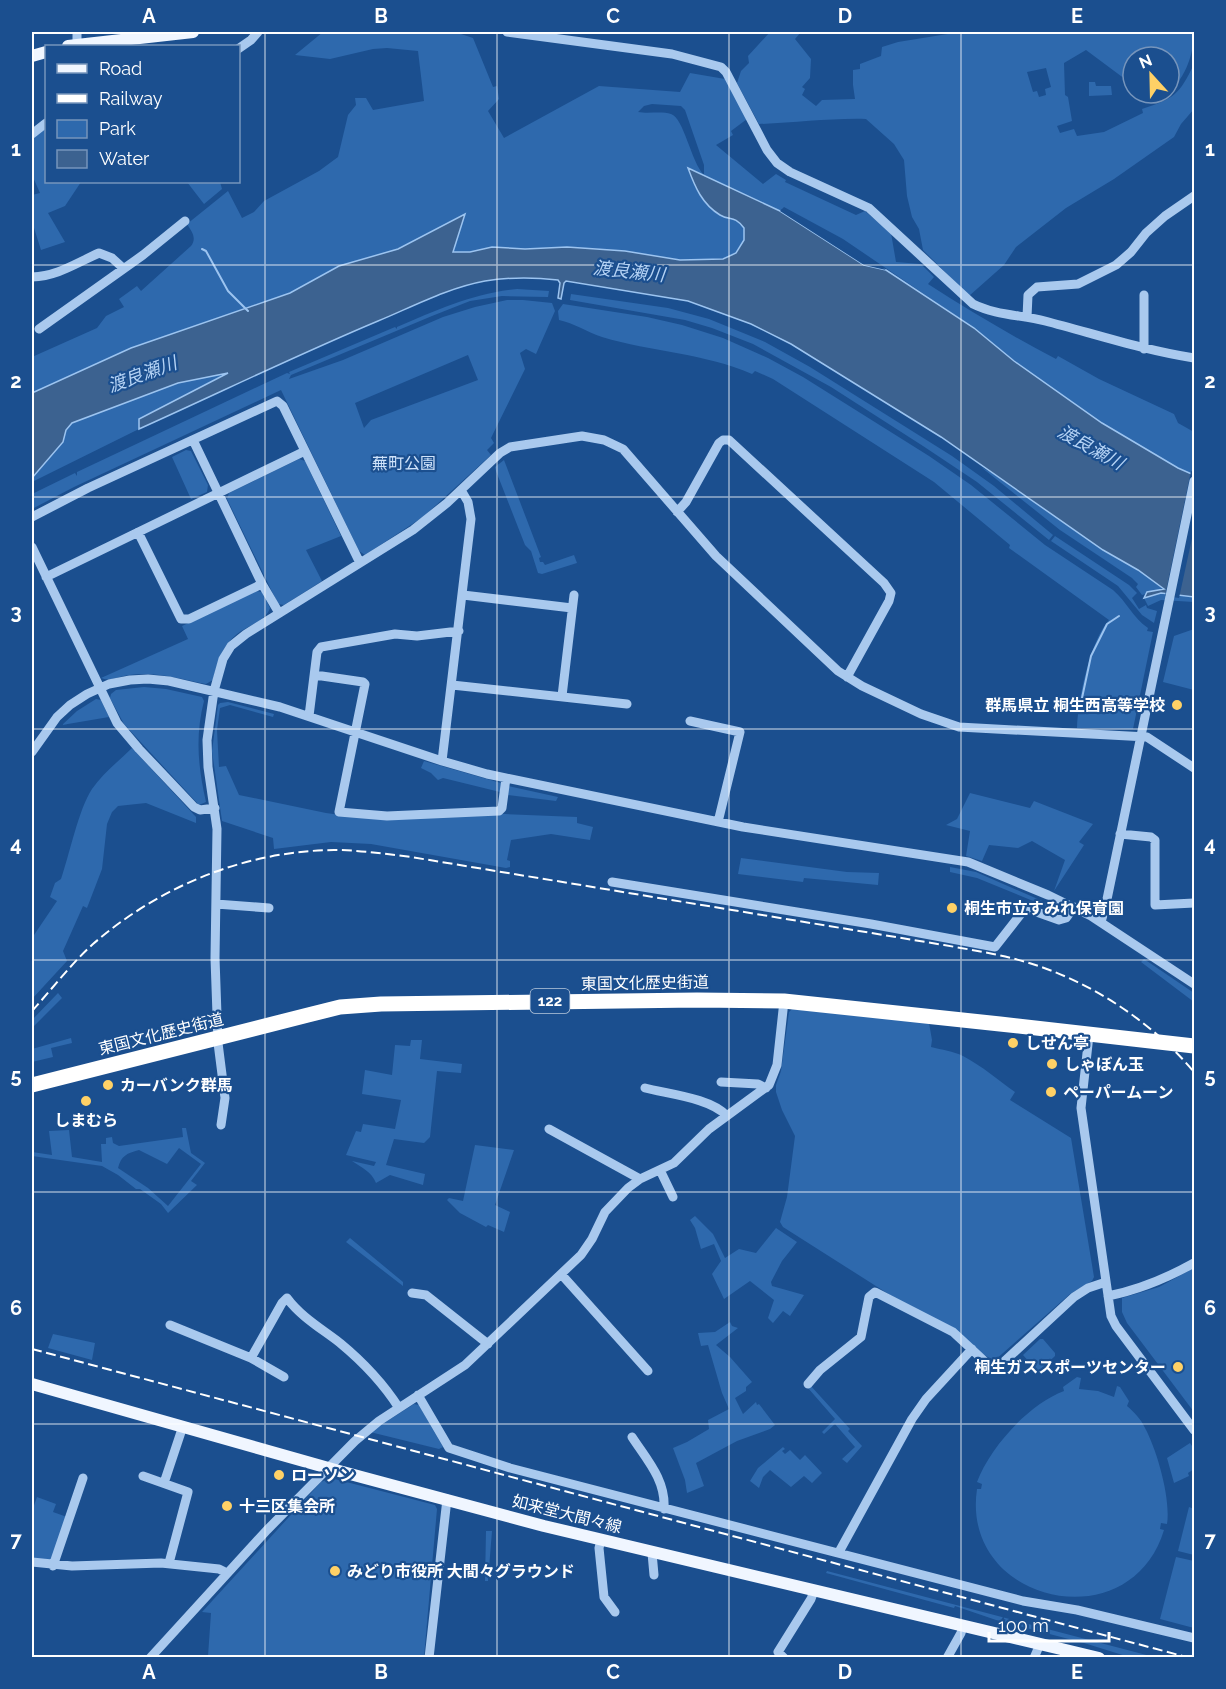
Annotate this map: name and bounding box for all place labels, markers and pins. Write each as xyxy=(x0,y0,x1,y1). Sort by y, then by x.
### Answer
place label: 群馬県立 桐生西高等学校 xyxy=(985,696,1165,715)
marker: 群馬県立 桐生西高等学校 xyxy=(1170,698,1184,712)
place label: 桐生市立すみれ保育園 xyxy=(964,899,1124,918)
marker: 桐生市立すみれ保育園 xyxy=(945,901,959,915)
place label: しせん亭 xyxy=(1025,1034,1089,1053)
marker: しせん亭 xyxy=(1006,1036,1020,1050)
place label: しゃぼん玉 xyxy=(1064,1055,1144,1074)
marker: しゃぼん玉 xyxy=(1045,1057,1059,1071)
place label: カーバンク群馬 xyxy=(120,1076,233,1095)
marker: カーバンク群馬 xyxy=(101,1078,115,1092)
place label: ペーパームーン xyxy=(1063,1083,1174,1102)
marker: ペーパームーン xyxy=(1044,1085,1058,1099)
marker: しまむら xyxy=(79,1094,93,1108)
place label: しまむら xyxy=(54,1111,118,1130)
place label: 桐生ガススポーツセンター xyxy=(974,1358,1166,1377)
marker: 桐生ガススポーツセンター xyxy=(1171,1360,1185,1374)
place label: ローソン xyxy=(291,1466,355,1485)
marker: ローソン xyxy=(272,1468,286,1482)
place label: 十三区集会所 xyxy=(239,1497,335,1516)
marker: 十三区集会所 xyxy=(220,1499,234,1513)
place label: みどり市役所 大間々グラウンド xyxy=(347,1562,575,1581)
marker: みどり市役所 大間々グラウンド xyxy=(328,1564,342,1578)

